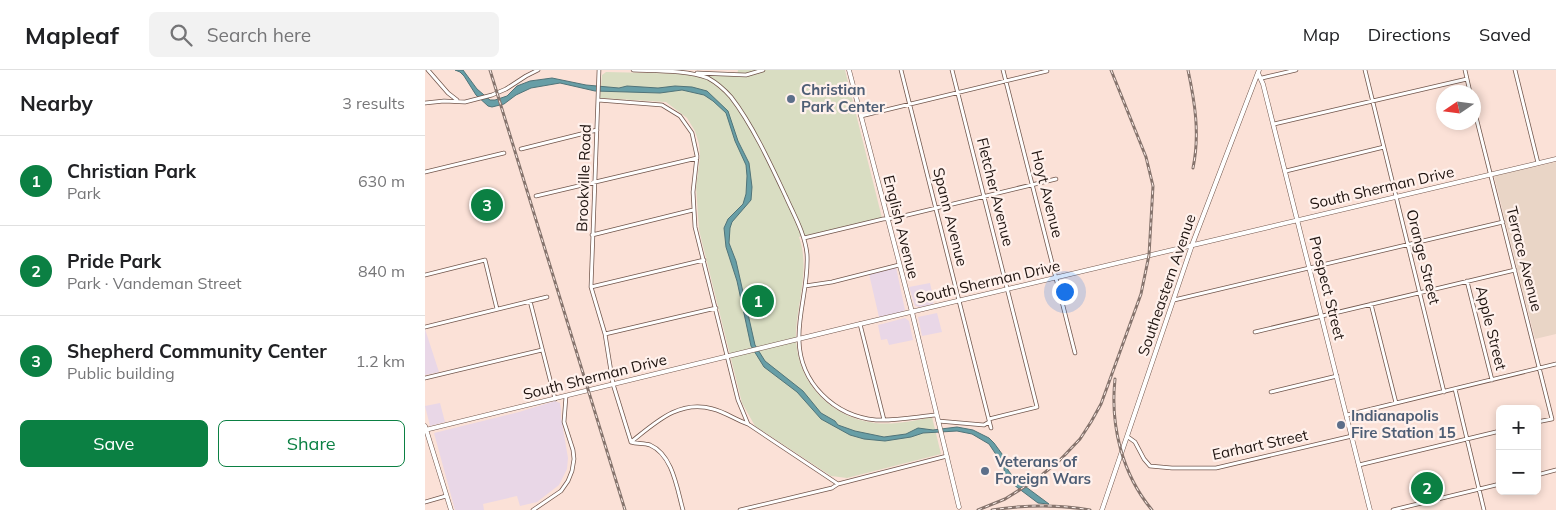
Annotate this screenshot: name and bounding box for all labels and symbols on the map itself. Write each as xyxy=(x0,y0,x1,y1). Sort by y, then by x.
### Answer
place label: Christian Park Center xyxy=(801,80,885,116)
north arrow xyxy=(1436,85,1481,130)
marker: Christian Park Center xyxy=(785,93,797,105)
street label: Brookville Road xyxy=(572,124,595,232)
street label: Fletcher Avenue xyxy=(973,136,1018,248)
street label: Hoyt Avenue xyxy=(1027,148,1068,240)
street label: South Sherman Drive xyxy=(1308,162,1456,213)
street label: Spann Avenue xyxy=(929,166,972,268)
street label: English Avenue xyxy=(879,173,924,281)
pin: 3 xyxy=(471,186,503,224)
street label: Terrace Avenue xyxy=(1502,204,1547,313)
street label: Orange Street xyxy=(1402,207,1444,306)
street label: Southeastern Avenue xyxy=(1133,211,1200,358)
street label: Prospect Street xyxy=(1305,234,1350,342)
street label: South Sherman Drive xyxy=(914,256,1062,307)
your location xyxy=(1052,279,1078,305)
pin: 1 xyxy=(742,282,774,320)
street label: Apple Street xyxy=(1472,284,1511,372)
street label: South Sherman Drive xyxy=(521,349,669,404)
place label: Indianapolis Fire Station 15 xyxy=(1351,406,1456,442)
marker: Indianapolis Fire Station 15 xyxy=(1335,419,1347,431)
street label: Earhart Street xyxy=(1210,425,1310,464)
place label: Veterans of Foreign Wars xyxy=(994,452,1091,488)
marker: Veterans of Foreign Wars xyxy=(979,465,991,477)
pin: 2 xyxy=(1411,469,1443,507)

